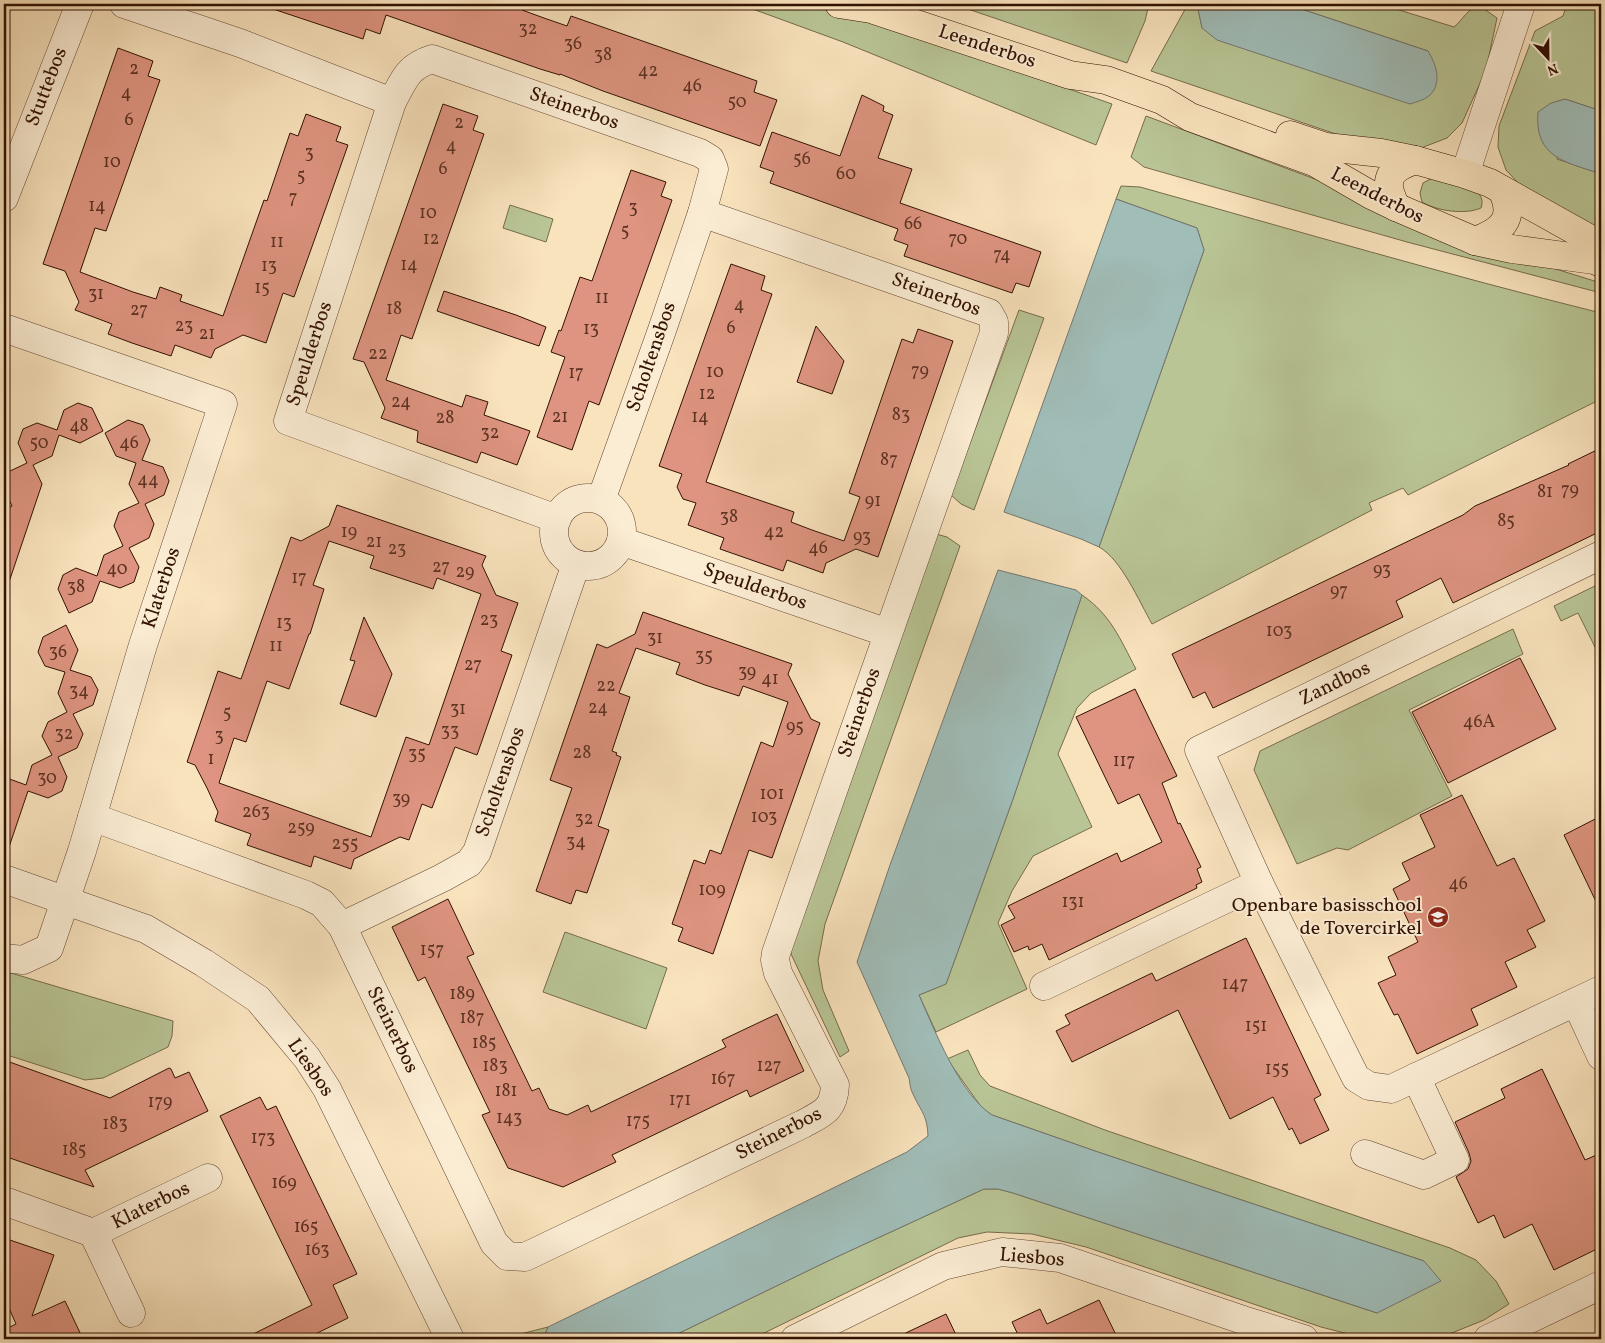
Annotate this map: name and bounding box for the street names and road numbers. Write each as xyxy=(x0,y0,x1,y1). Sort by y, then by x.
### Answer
street label: Leenderbos xyxy=(934,18,1040,76)
street label: Stuttebos xyxy=(19,43,75,131)
street label: Steinerbos xyxy=(525,81,623,137)
street label: Leenderbos xyxy=(1325,161,1429,231)
street label: Steinerbos xyxy=(887,266,985,324)
street label: Speulderbos xyxy=(280,298,340,410)
street label: Scholtensbos xyxy=(620,298,684,416)
street label: Klaterbos xyxy=(136,544,188,632)
street label: Speulderbos xyxy=(699,556,811,618)
street label: Zandbos xyxy=(1295,655,1375,713)
street label: Steinerbos xyxy=(832,664,888,762)
street label: Scholtensbos xyxy=(469,723,533,841)
street label: Steinerbos xyxy=(359,982,425,1078)
street label: Liesbos xyxy=(280,1033,340,1103)
street label: Steinerbos xyxy=(731,1100,827,1168)
street label: Klaterbos xyxy=(107,1175,195,1237)
street label: Liesbos xyxy=(998,1241,1066,1275)

